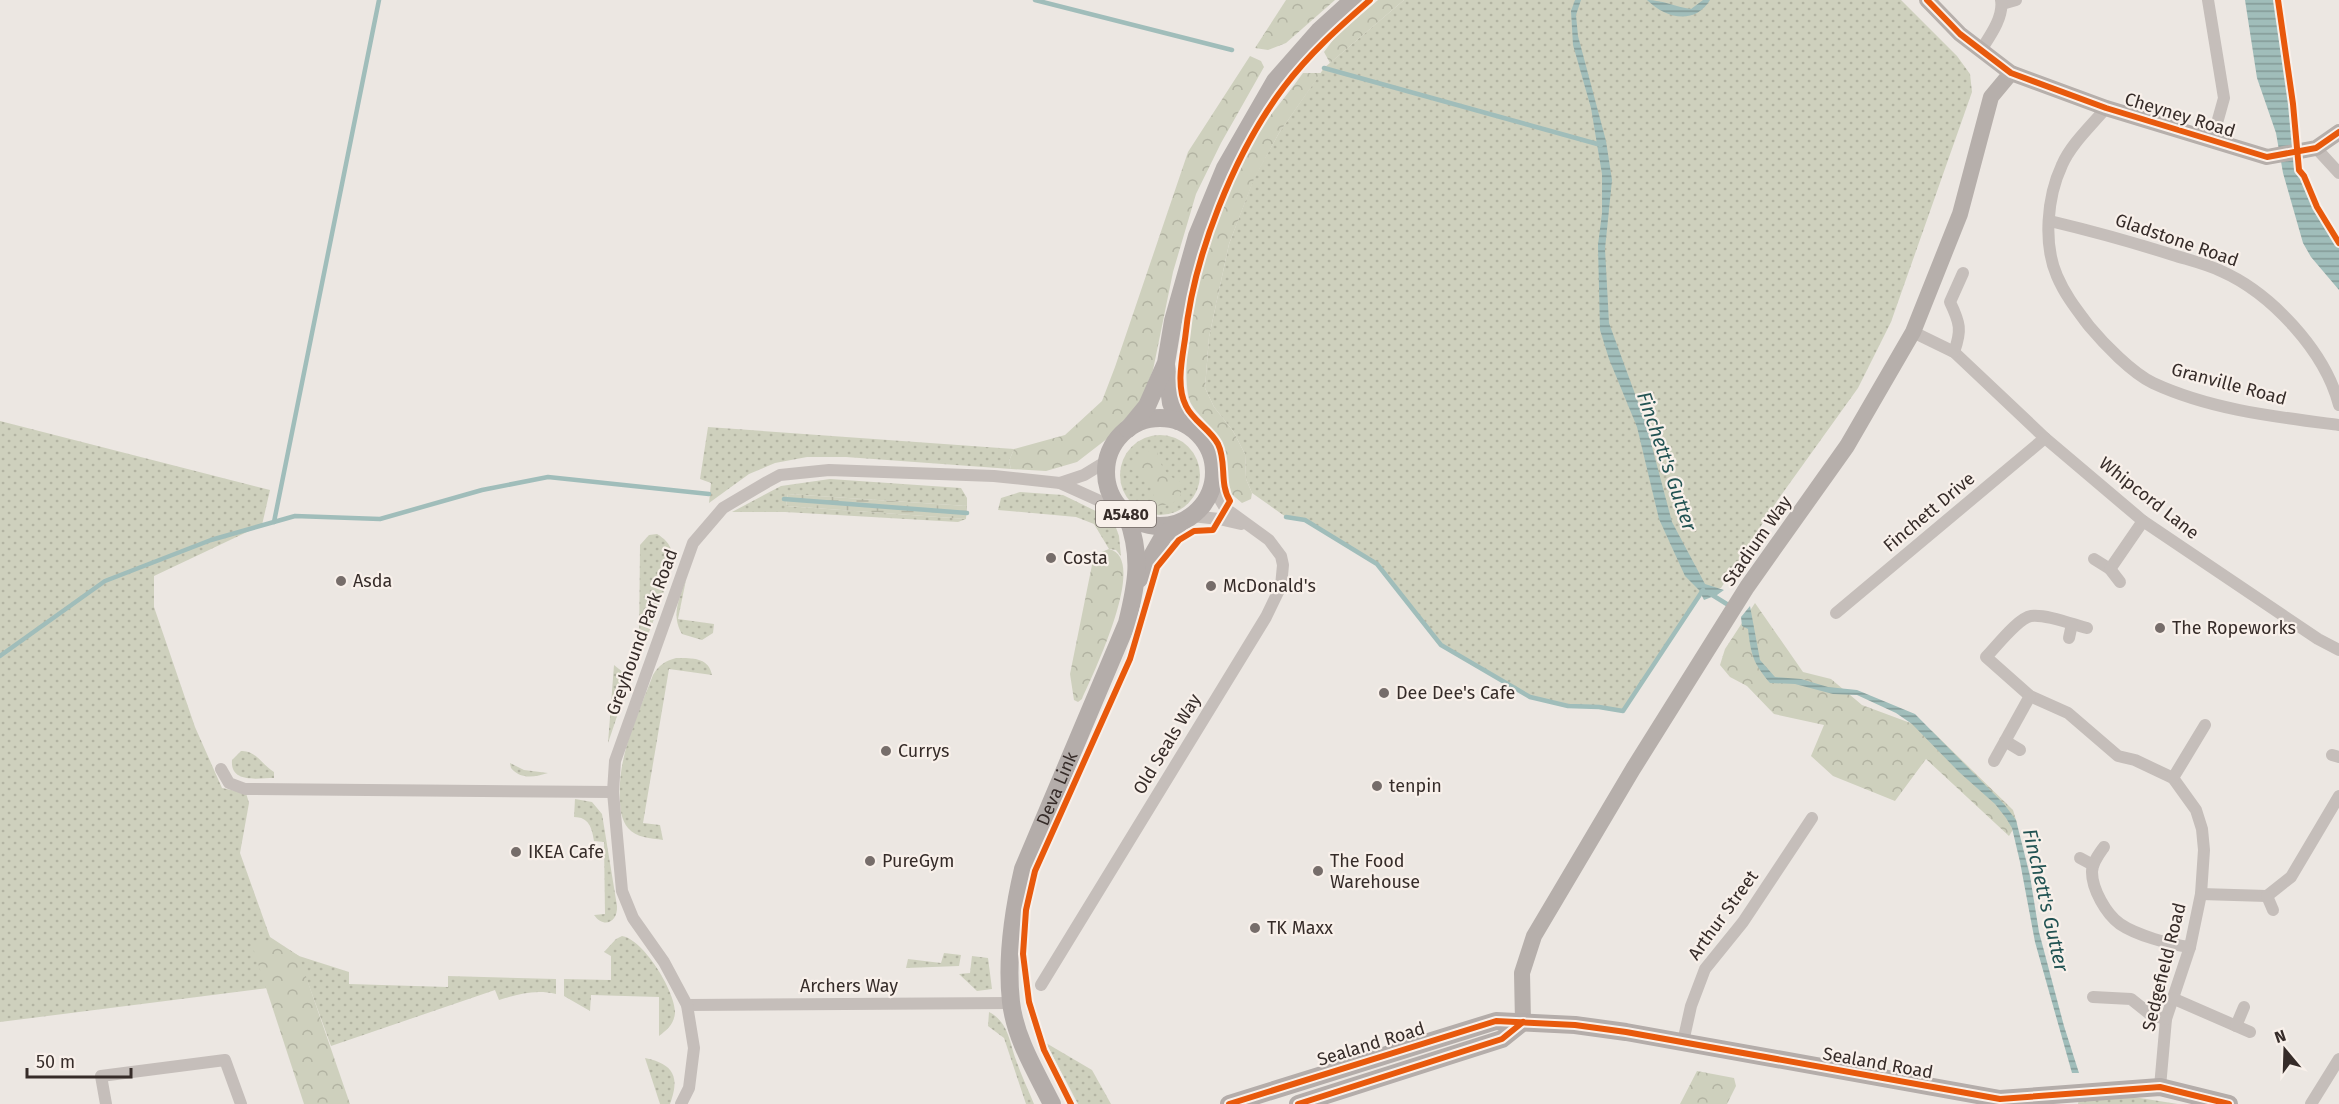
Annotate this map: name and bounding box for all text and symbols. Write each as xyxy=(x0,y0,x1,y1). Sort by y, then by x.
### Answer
street label: Cheyney Road xyxy=(2122,88,2238,142)
street label: Gladstone Road xyxy=(2112,209,2242,271)
street label: Granville Road xyxy=(2169,358,2289,410)
water label: Finchett's Gutter xyxy=(1632,388,1703,535)
street label: Whipcord Lane xyxy=(2095,452,2203,544)
street label: Finchett Drive xyxy=(1879,467,1979,557)
street label: Stadium Way xyxy=(1718,491,1796,590)
road number: A5480 xyxy=(1096,501,1156,527)
street label: Greyhound Park Road xyxy=(602,546,682,718)
place label: Costa xyxy=(1063,547,1108,569)
marker: Costa xyxy=(1044,551,1058,565)
place label: Asda xyxy=(353,570,392,592)
marker: Asda xyxy=(334,574,348,588)
place label: McDonald's xyxy=(1223,575,1316,597)
marker: McDonald's xyxy=(1204,579,1218,593)
place label: The Ropeworks xyxy=(2172,617,2296,639)
marker: The Ropeworks xyxy=(2153,621,2167,635)
place label: Dee Dee's Cafe xyxy=(1396,682,1515,704)
marker: Dee Dee's Cafe xyxy=(1377,686,1391,700)
street label: Old Seals Way xyxy=(1128,690,1206,798)
place label: Currys xyxy=(898,740,949,762)
marker: Currys xyxy=(879,744,893,758)
street label: Deva Link xyxy=(1032,748,1083,829)
place label: tenpin xyxy=(1389,775,1442,797)
marker: tenpin xyxy=(1370,779,1384,793)
water label: Finchett's Gutter xyxy=(2018,826,2074,975)
place label: IKEA Cafe xyxy=(528,841,604,863)
marker: IKEA Cafe xyxy=(509,845,523,859)
place label: PureGym xyxy=(882,850,954,872)
place label: The Food Warehouse xyxy=(1330,850,1420,893)
marker: PureGym xyxy=(863,854,877,868)
marker: The Food Warehouse xyxy=(1311,864,1325,878)
street label: Arthur Street xyxy=(1683,866,1763,964)
street label: Sedgefield Road xyxy=(2137,900,2191,1034)
place label: TK Maxx xyxy=(1267,917,1333,939)
marker: TK Maxx xyxy=(1248,921,1262,935)
street label: Archers Way xyxy=(800,975,898,997)
street label: Sealand Road xyxy=(1314,1017,1428,1071)
north arrow xyxy=(2255,1020,2315,1080)
text: N xyxy=(2272,1026,2288,1047)
scale bar xyxy=(27,1041,130,1079)
street label: Sealand Road xyxy=(1821,1042,1935,1084)
text: 50 m xyxy=(36,1051,75,1073)

